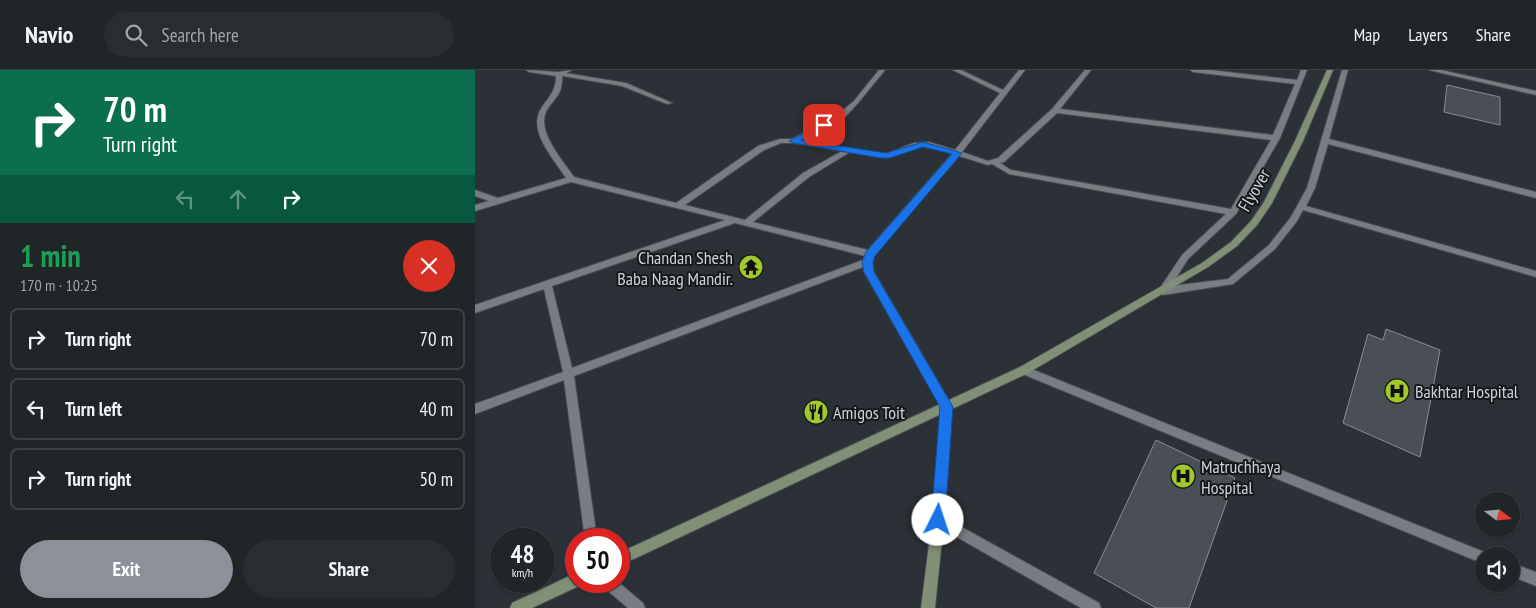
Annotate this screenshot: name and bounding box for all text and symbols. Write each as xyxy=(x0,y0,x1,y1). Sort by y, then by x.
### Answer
search box xyxy=(104,12,454,57)
text: Navio xyxy=(25,19,74,50)
icon: search xyxy=(122,21,150,49)
text: Search here xyxy=(162,23,239,47)
text: Map xyxy=(1354,23,1380,46)
text: Layers xyxy=(1408,23,1448,46)
text: Share xyxy=(1476,23,1511,46)
text: 70 m xyxy=(103,86,167,132)
icon: right xyxy=(20,90,85,155)
pin xyxy=(803,104,845,146)
icon: arrive xyxy=(810,111,838,139)
text: Turn right xyxy=(103,130,177,158)
street label: Flyover xyxy=(1233,165,1275,215)
icon: left xyxy=(171,185,199,213)
icon: ahead xyxy=(224,185,252,213)
icon: right xyxy=(277,185,305,213)
text: 1 min xyxy=(20,236,81,275)
button: close xyxy=(403,240,455,292)
place label: Chandan Shesh Baba Naag Mandir. xyxy=(617,246,733,290)
temple icon: Chandan Shesh Baba Naag Mandir. xyxy=(738,254,764,280)
text: 170 m · 10:25 xyxy=(20,275,98,295)
icon: right xyxy=(22,325,50,353)
text: Turn right xyxy=(65,327,131,351)
text: 70 m xyxy=(420,327,453,351)
hospital icon: Bakhtar Hospital xyxy=(1384,378,1410,404)
place label: Bakhtar Hospital xyxy=(1415,380,1519,403)
icon: left xyxy=(22,395,50,423)
text: Turn left xyxy=(65,397,122,421)
text: 40 m xyxy=(420,397,453,421)
restaurant icon: Amigos Toit xyxy=(803,399,829,425)
place label: Amigos Toit xyxy=(833,401,905,424)
place label: Matruchhaya Hospital xyxy=(1201,455,1281,499)
hospital icon: Matruchhaya Hospital xyxy=(1170,463,1196,489)
icon: right xyxy=(22,465,50,493)
text: Turn right xyxy=(65,467,131,491)
text: 50 m xyxy=(420,467,453,491)
north arrow xyxy=(1475,492,1520,538)
map controls xyxy=(1475,492,1520,592)
position arrow xyxy=(911,493,963,545)
speed limit sign: 50 xyxy=(565,528,630,593)
text: 48 xyxy=(511,538,534,570)
button: Exit xyxy=(20,540,233,598)
button: Share xyxy=(243,540,455,598)
button: sound xyxy=(1475,547,1520,592)
text: km/h xyxy=(512,565,533,580)

